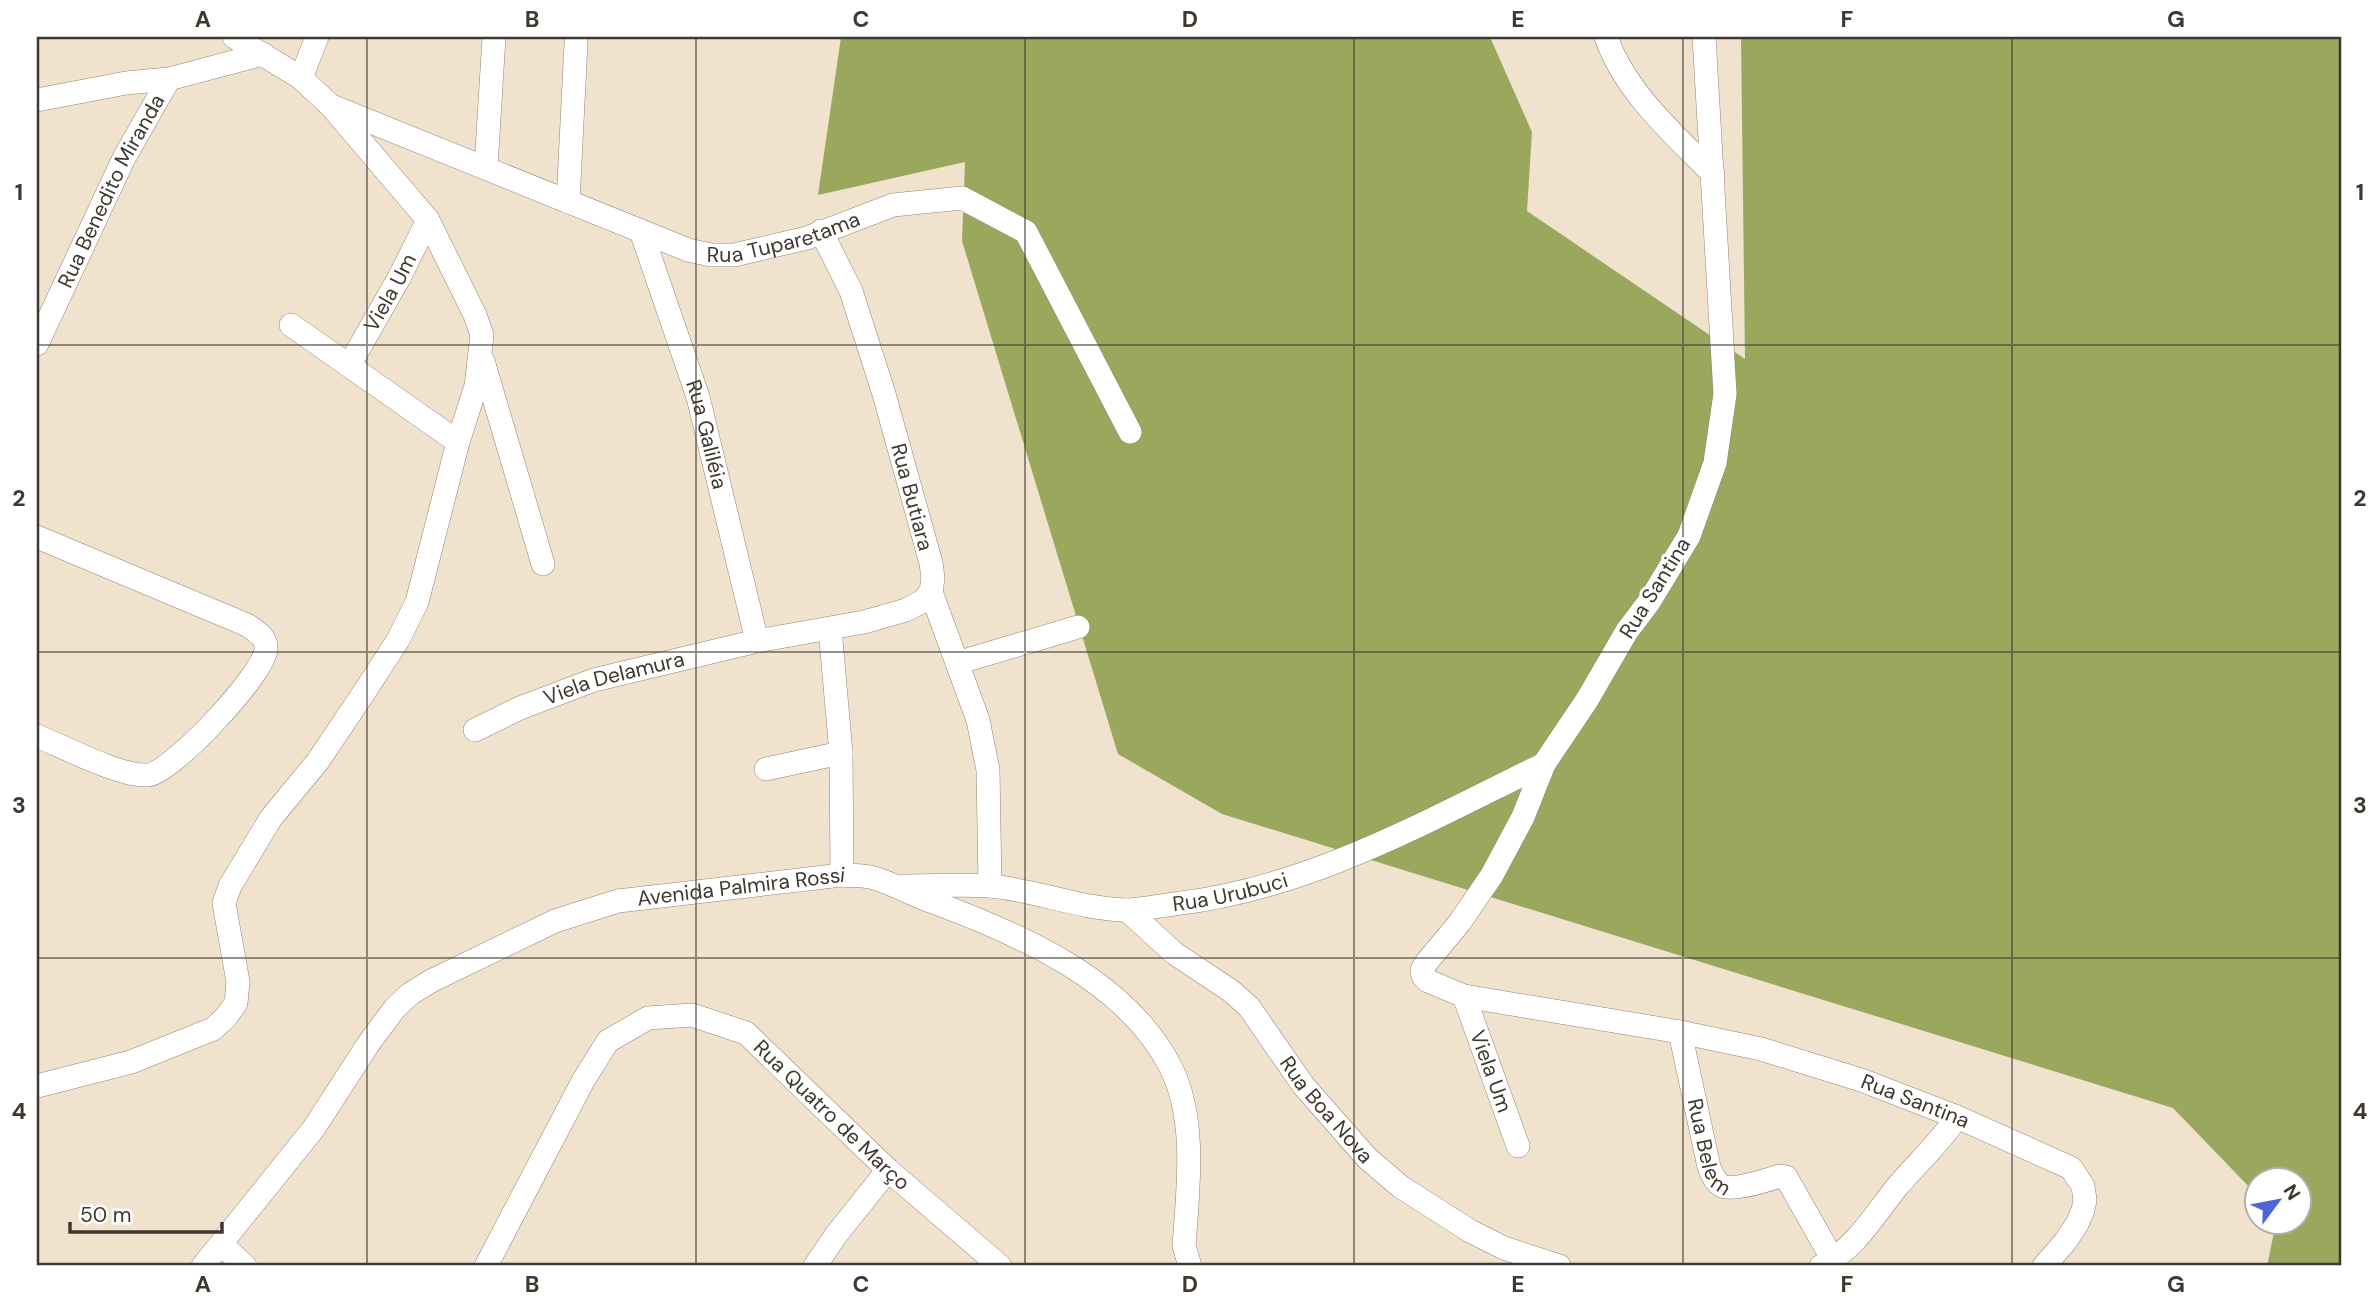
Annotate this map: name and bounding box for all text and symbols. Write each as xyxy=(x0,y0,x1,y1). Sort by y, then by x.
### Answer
text: A xyxy=(195,4,211,34)
text: B xyxy=(525,4,539,34)
text: C xyxy=(853,4,869,34)
text: D xyxy=(1182,4,1198,34)
text: E xyxy=(1511,4,1525,34)
text: F xyxy=(1841,4,1854,34)
text: G xyxy=(2167,4,2185,34)
street label: Rua Benedito Miranda xyxy=(51,89,171,292)
text: 1 xyxy=(15,177,23,207)
text: 1 xyxy=(2356,177,2364,207)
street label: Rua Tuparetama xyxy=(707,205,864,269)
street label: Viela Um xyxy=(357,249,423,337)
street label: Rua Galiléia xyxy=(679,376,734,492)
street label: Rua Butiara xyxy=(884,440,940,554)
text: 2 xyxy=(12,483,26,513)
text: 2 xyxy=(2353,483,2367,513)
street label: Rua Santina xyxy=(1613,532,1697,644)
street label: Viela Delamura xyxy=(540,645,687,712)
text: 3 xyxy=(12,790,26,820)
text: 3 xyxy=(2353,790,2367,820)
street label: Avenida Palmira Rossi xyxy=(635,861,846,913)
street label: Rua Urubuci xyxy=(1171,866,1291,918)
street label: Viela Um xyxy=(1463,1026,1519,1116)
street label: Rua Quatro de Março xyxy=(748,1034,916,1197)
street label: Rua Boa Nova xyxy=(1273,1051,1379,1169)
street label: Rua Santina xyxy=(1857,1067,1974,1135)
text: 4 xyxy=(12,1096,27,1126)
street label: Rua Belem xyxy=(1681,1096,1737,1202)
text: 4 xyxy=(2353,1096,2368,1126)
north arrow xyxy=(2242,1166,2312,1236)
text: N xyxy=(2278,1180,2306,1205)
scale bar xyxy=(70,1191,222,1235)
text: 50 m xyxy=(80,1201,131,1229)
text: A xyxy=(195,1269,211,1299)
text: B xyxy=(525,1269,539,1299)
text: C xyxy=(853,1269,869,1299)
text: D xyxy=(1182,1269,1198,1299)
text: E xyxy=(1511,1269,1525,1299)
text: F xyxy=(1841,1269,1854,1299)
text: G xyxy=(2167,1269,2185,1299)

